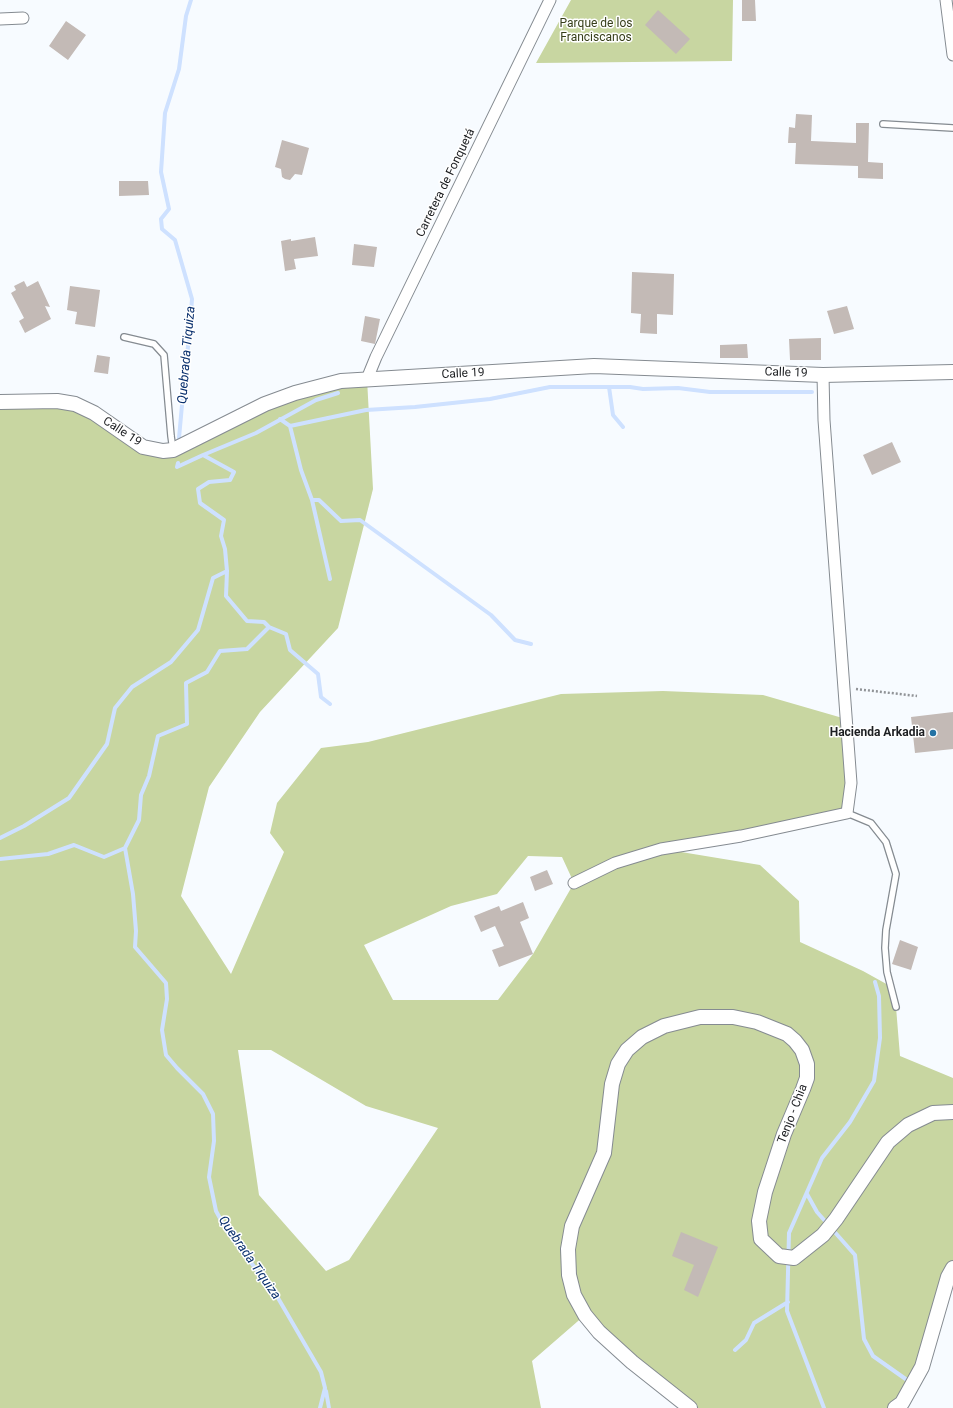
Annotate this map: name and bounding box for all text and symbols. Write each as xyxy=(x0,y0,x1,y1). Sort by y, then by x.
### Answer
park label: Parque de los Franciscanos xyxy=(560,17,632,45)
street label: Carretera de Fonquetá xyxy=(414,127,478,239)
water label: Quebrada Tiquiza xyxy=(175,305,199,405)
street label: Calle 19 xyxy=(764,365,808,381)
street label: Calle 19 xyxy=(441,366,485,382)
street label: Calle 19 xyxy=(100,414,144,450)
place label: Hacienda Arkadia xyxy=(830,726,925,740)
marker: Hacienda Arkadia xyxy=(928,728,938,738)
street label: Tenjo - Chia xyxy=(775,1082,811,1146)
water label: Quebrada Tiquiza xyxy=(214,1213,284,1303)

